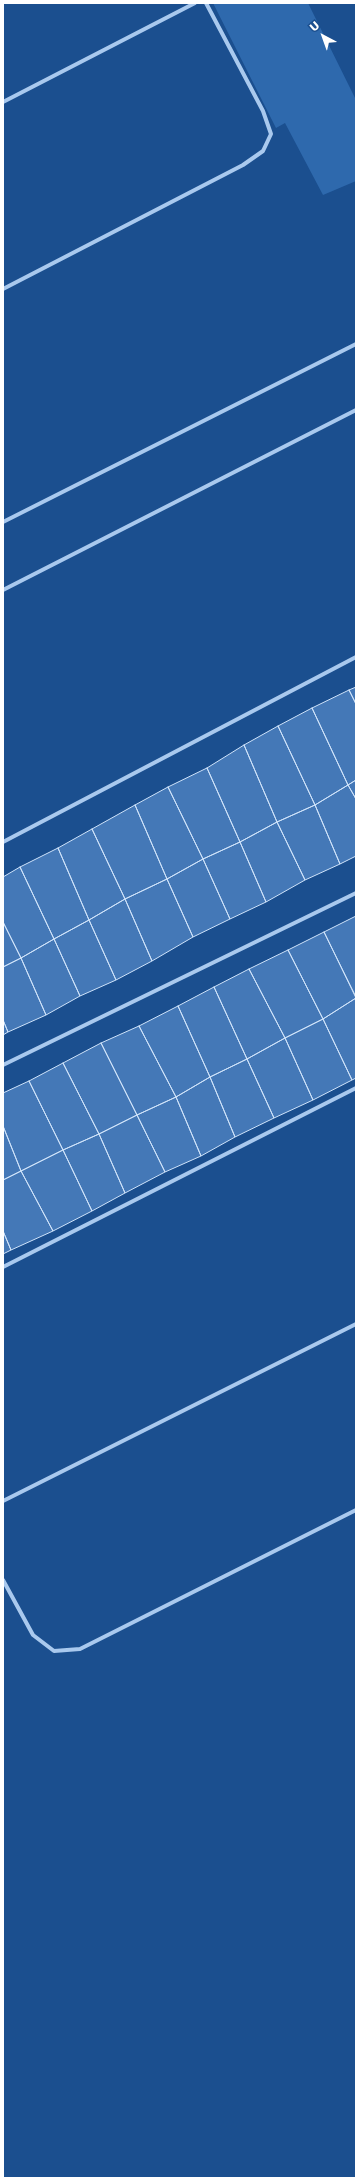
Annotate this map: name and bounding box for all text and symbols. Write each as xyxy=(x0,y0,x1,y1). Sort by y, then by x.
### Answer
north arrow xyxy=(303,16,343,56)
text: U xyxy=(307,19,322,34)

